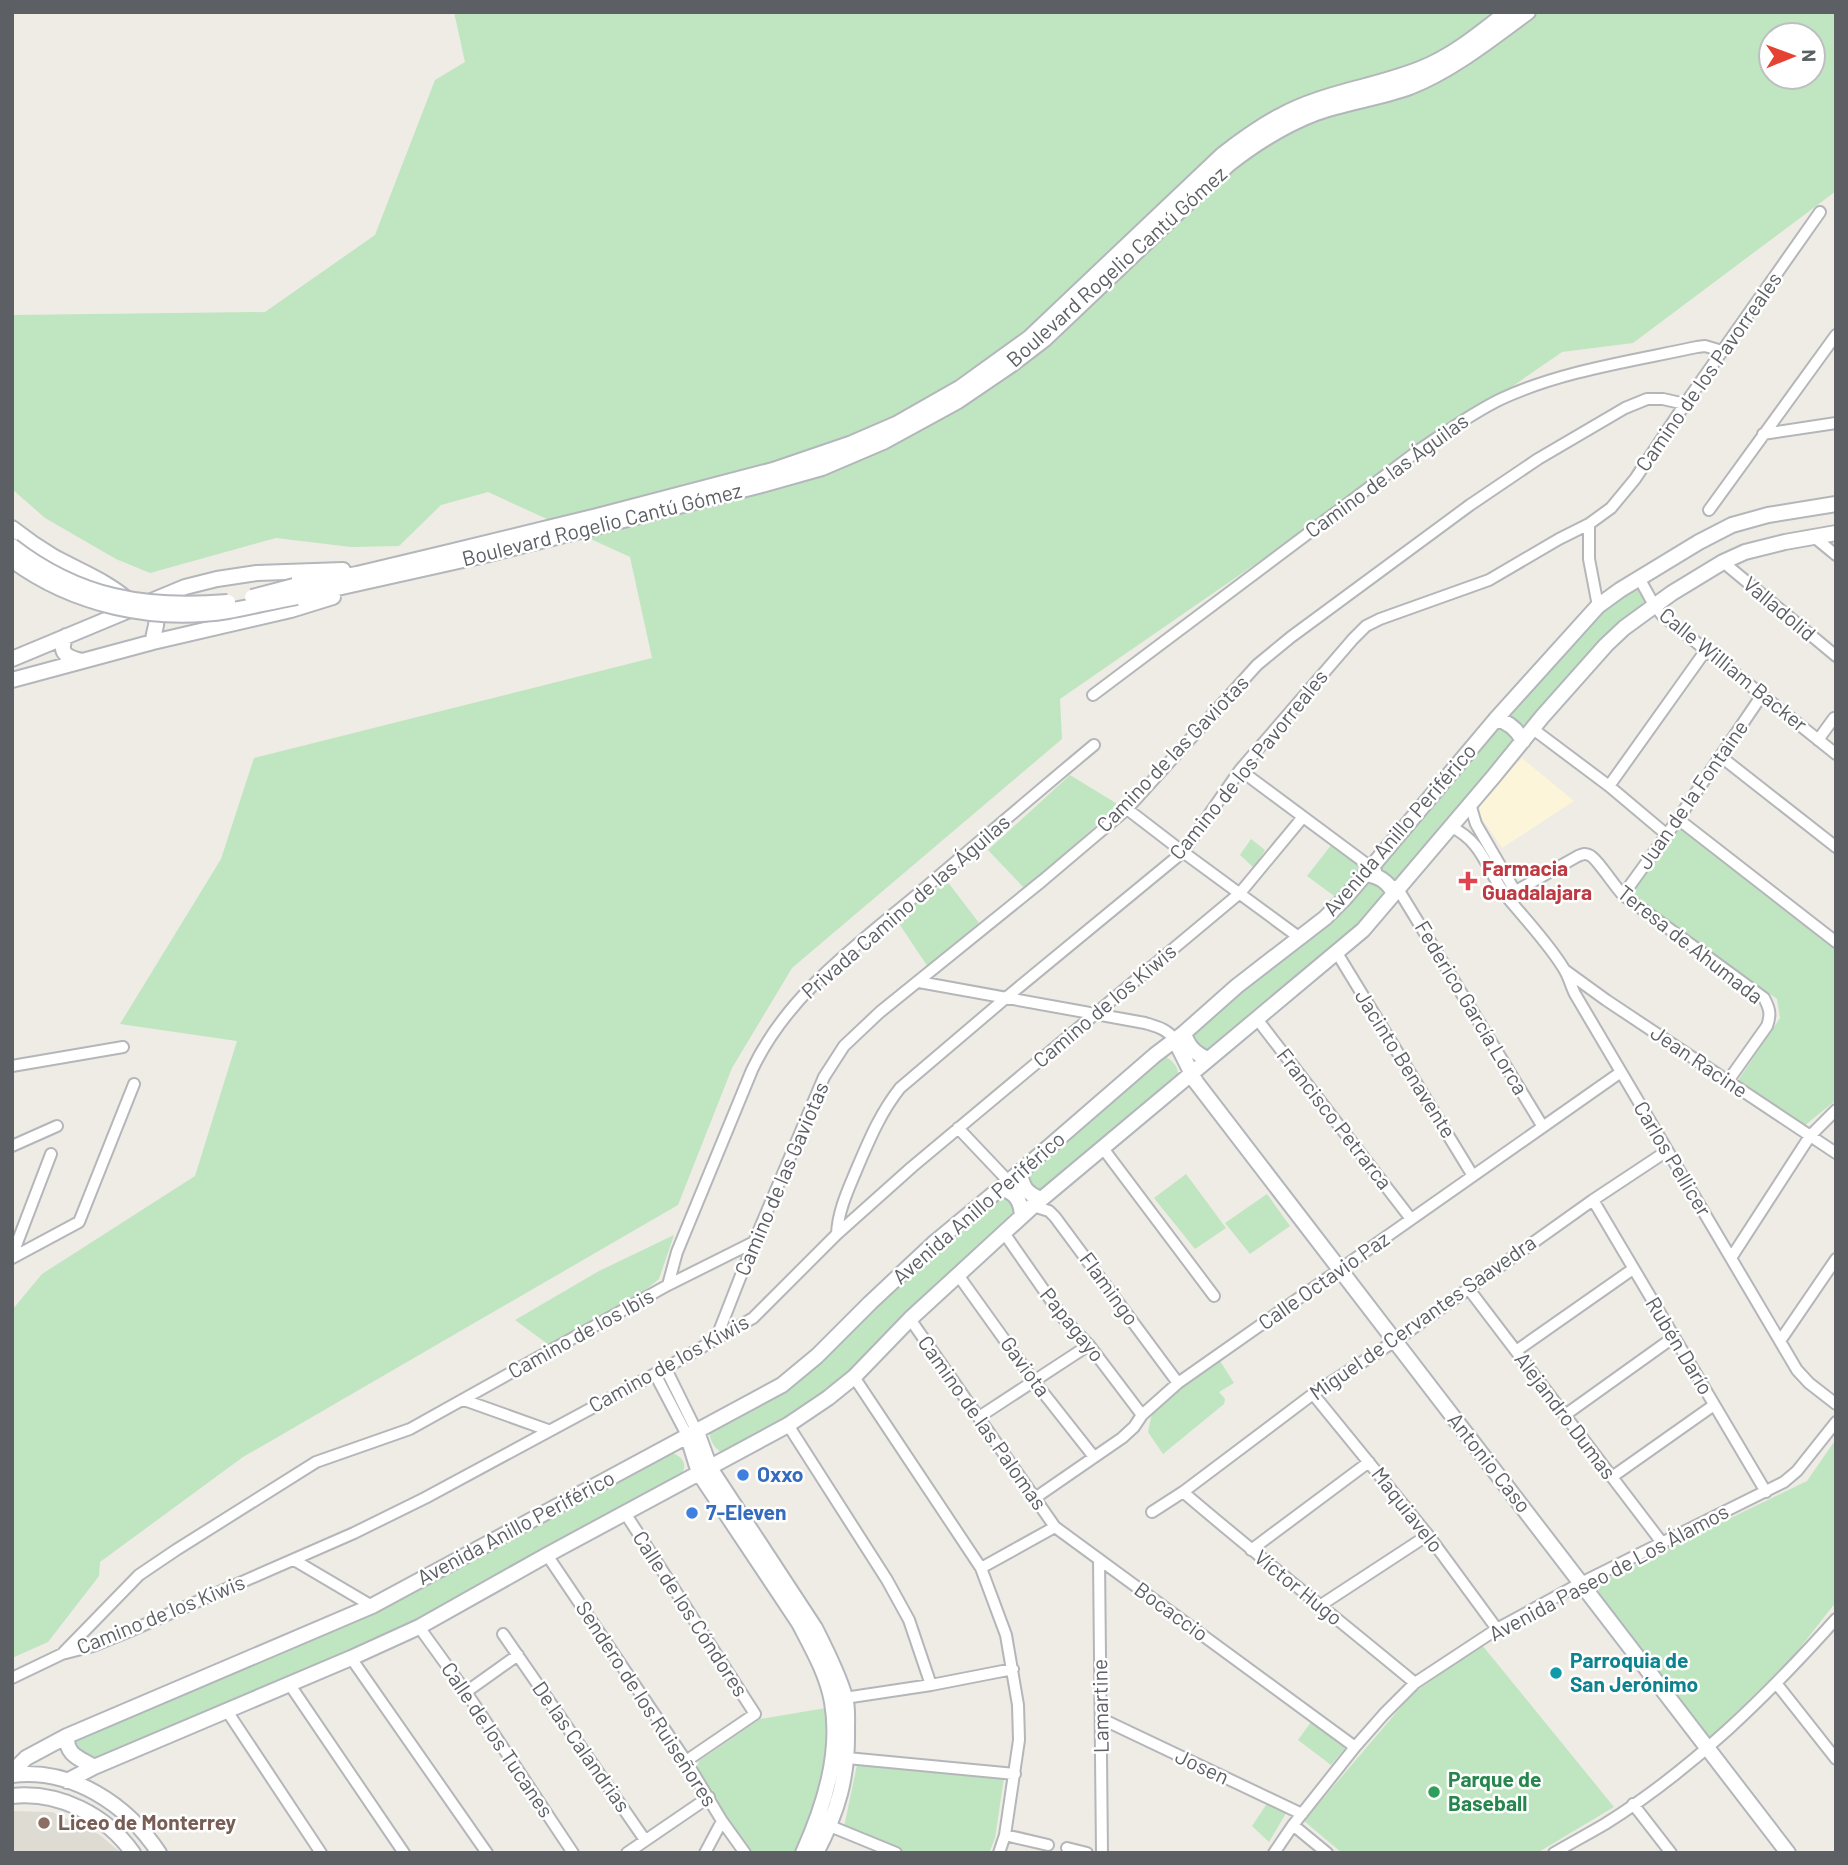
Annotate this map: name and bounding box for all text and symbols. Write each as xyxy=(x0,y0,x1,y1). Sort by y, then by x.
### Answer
north arrow xyxy=(1757,21,1827,91)
text: N xyxy=(1798,49,1821,62)
street label: Boulevard Rogelio Cantú Gómez xyxy=(1001,160,1231,371)
street label: Camino de los Pavorreales xyxy=(1629,267,1786,475)
street label: Camino de las Águilas xyxy=(1300,407,1473,542)
street label: Boulevard Rogelio Cantú Gómez xyxy=(459,477,744,570)
street label: Valladolid xyxy=(1739,570,1821,645)
street label: Calle William Backer xyxy=(1655,601,1813,736)
street label: Camino de los Pavorreales xyxy=(1163,664,1332,864)
street label: Camino de las Gaviotas xyxy=(1091,669,1253,836)
street label: Juan de la Fontaine xyxy=(1631,715,1753,873)
street label: Avenida Anillo Periférico xyxy=(1317,738,1480,920)
street label: Privada Camino de las Águilas xyxy=(796,809,1014,1003)
place label: Farmacia Guadalajara xyxy=(1482,855,1592,904)
marker: Farmacia Guadalajara xyxy=(1460,873,1476,889)
street label: Teresa de Ahumada xyxy=(1613,879,1769,1008)
street label: Federico García Lorca xyxy=(1411,916,1534,1099)
street label: Camino de los Kiwis xyxy=(1027,938,1181,1072)
street label: Jacinto Benavente xyxy=(1351,984,1462,1142)
street label: Jean Racine xyxy=(1647,1019,1753,1102)
street label: Francisco Petrarca xyxy=(1272,1042,1398,1194)
street label: Camino de las Gaviotas xyxy=(728,1078,833,1279)
street label: Carlos Pellicer xyxy=(1629,1096,1718,1220)
street label: Avenida Anillo Periférico xyxy=(887,1125,1069,1288)
street label: Calle Octavio Paz xyxy=(1253,1225,1393,1334)
street label: Miguel de Cervantes Saavedra xyxy=(1304,1229,1540,1405)
street label: Flamingo xyxy=(1075,1247,1145,1330)
street label: Camino de los Ibis xyxy=(503,1282,657,1383)
street label: Papagayo xyxy=(1036,1282,1111,1366)
street label: Rubén Darío xyxy=(1641,1292,1719,1398)
street label: Camino de los Kiwis xyxy=(584,1308,753,1417)
street label: Camino de las Palomas xyxy=(914,1330,1053,1514)
street label: Gaviota xyxy=(996,1331,1056,1401)
street label: Alejandro Dumas xyxy=(1510,1347,1622,1484)
street label: Antonio Caso xyxy=(1443,1407,1537,1517)
place label: Oxxo xyxy=(757,1461,804,1486)
street label: Maquiavelo xyxy=(1367,1461,1449,1557)
street label: Avenida Anillo Periférico xyxy=(412,1464,618,1589)
marker: Oxxo xyxy=(735,1467,751,1483)
street label: Avenida Paseo de Los Álamos xyxy=(1484,1498,1732,1646)
place label: 7-Eleven xyxy=(706,1499,786,1524)
marker: 7-Eleven xyxy=(684,1505,700,1521)
street label: Calle de los Cóndores xyxy=(628,1526,754,1701)
street label: Víctor Hugo xyxy=(1250,1544,1348,1630)
street label: Camino de los Kiwis xyxy=(73,1568,248,1659)
street label: Bocaccio xyxy=(1130,1576,1214,1646)
street label: Sendero de los Ruiseñores xyxy=(571,1596,723,1811)
place label: Parroquia de San Jerónimo xyxy=(1570,1647,1698,1696)
street label: Calle de los Tucanes xyxy=(437,1657,560,1822)
street label: Lamartine xyxy=(1086,1659,1113,1753)
marker: Parroquia de San Jerónimo xyxy=(1548,1665,1564,1681)
street label: De las Calandrias xyxy=(528,1676,637,1816)
street label: Josen xyxy=(1172,1742,1233,1789)
place label: Parque de Baseball xyxy=(1448,1766,1541,1815)
marker: Parque de Baseball xyxy=(1426,1784,1442,1800)
place label: Liceo de Monterrey xyxy=(58,1809,237,1834)
marker: Liceo de Monterrey xyxy=(36,1815,52,1831)

